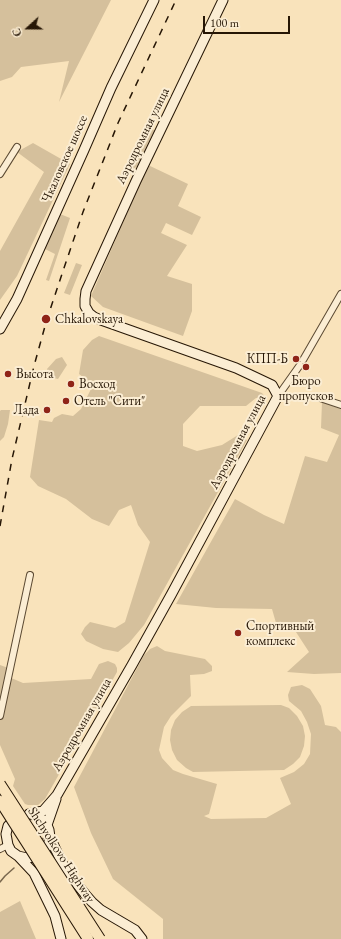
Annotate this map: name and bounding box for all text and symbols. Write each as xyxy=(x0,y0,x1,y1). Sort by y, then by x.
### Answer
north arrow xyxy=(8,8,48,48)
scale bar xyxy=(205,8,292,34)
text: 100 m xyxy=(210,15,239,31)
text: С xyxy=(9,26,25,38)
street label: Аэродромная улица xyxy=(113,85,173,187)
street label: Чкаловское шоссе xyxy=(39,113,91,205)
place label: Chkalovskaya xyxy=(55,311,123,327)
marker: Chkalovskaya xyxy=(40,313,52,325)
place label: КПП-Б xyxy=(247,351,288,367)
marker: КПП-Б xyxy=(291,354,301,364)
marker: Бюро пропусков xyxy=(301,362,311,372)
place label: Высота xyxy=(16,366,54,382)
marker: Высота xyxy=(3,369,13,379)
place label: Бюро пропусков xyxy=(279,373,333,404)
place label: Восход xyxy=(79,376,115,392)
marker: Восход xyxy=(66,379,76,389)
street label: Аэродромная улица xyxy=(206,392,270,492)
place label: Отель "Сити" xyxy=(74,393,145,409)
marker: Отель "Сити" xyxy=(61,396,71,406)
place label: Лада xyxy=(13,402,39,418)
marker: Лада xyxy=(42,405,52,415)
place label: Спортивный комплекс xyxy=(246,618,314,649)
marker: Спортивный комплекс xyxy=(233,628,243,638)
street label: Аэродромная улица xyxy=(49,676,115,774)
street label: Shchyolkovo Highway xyxy=(24,804,98,906)

